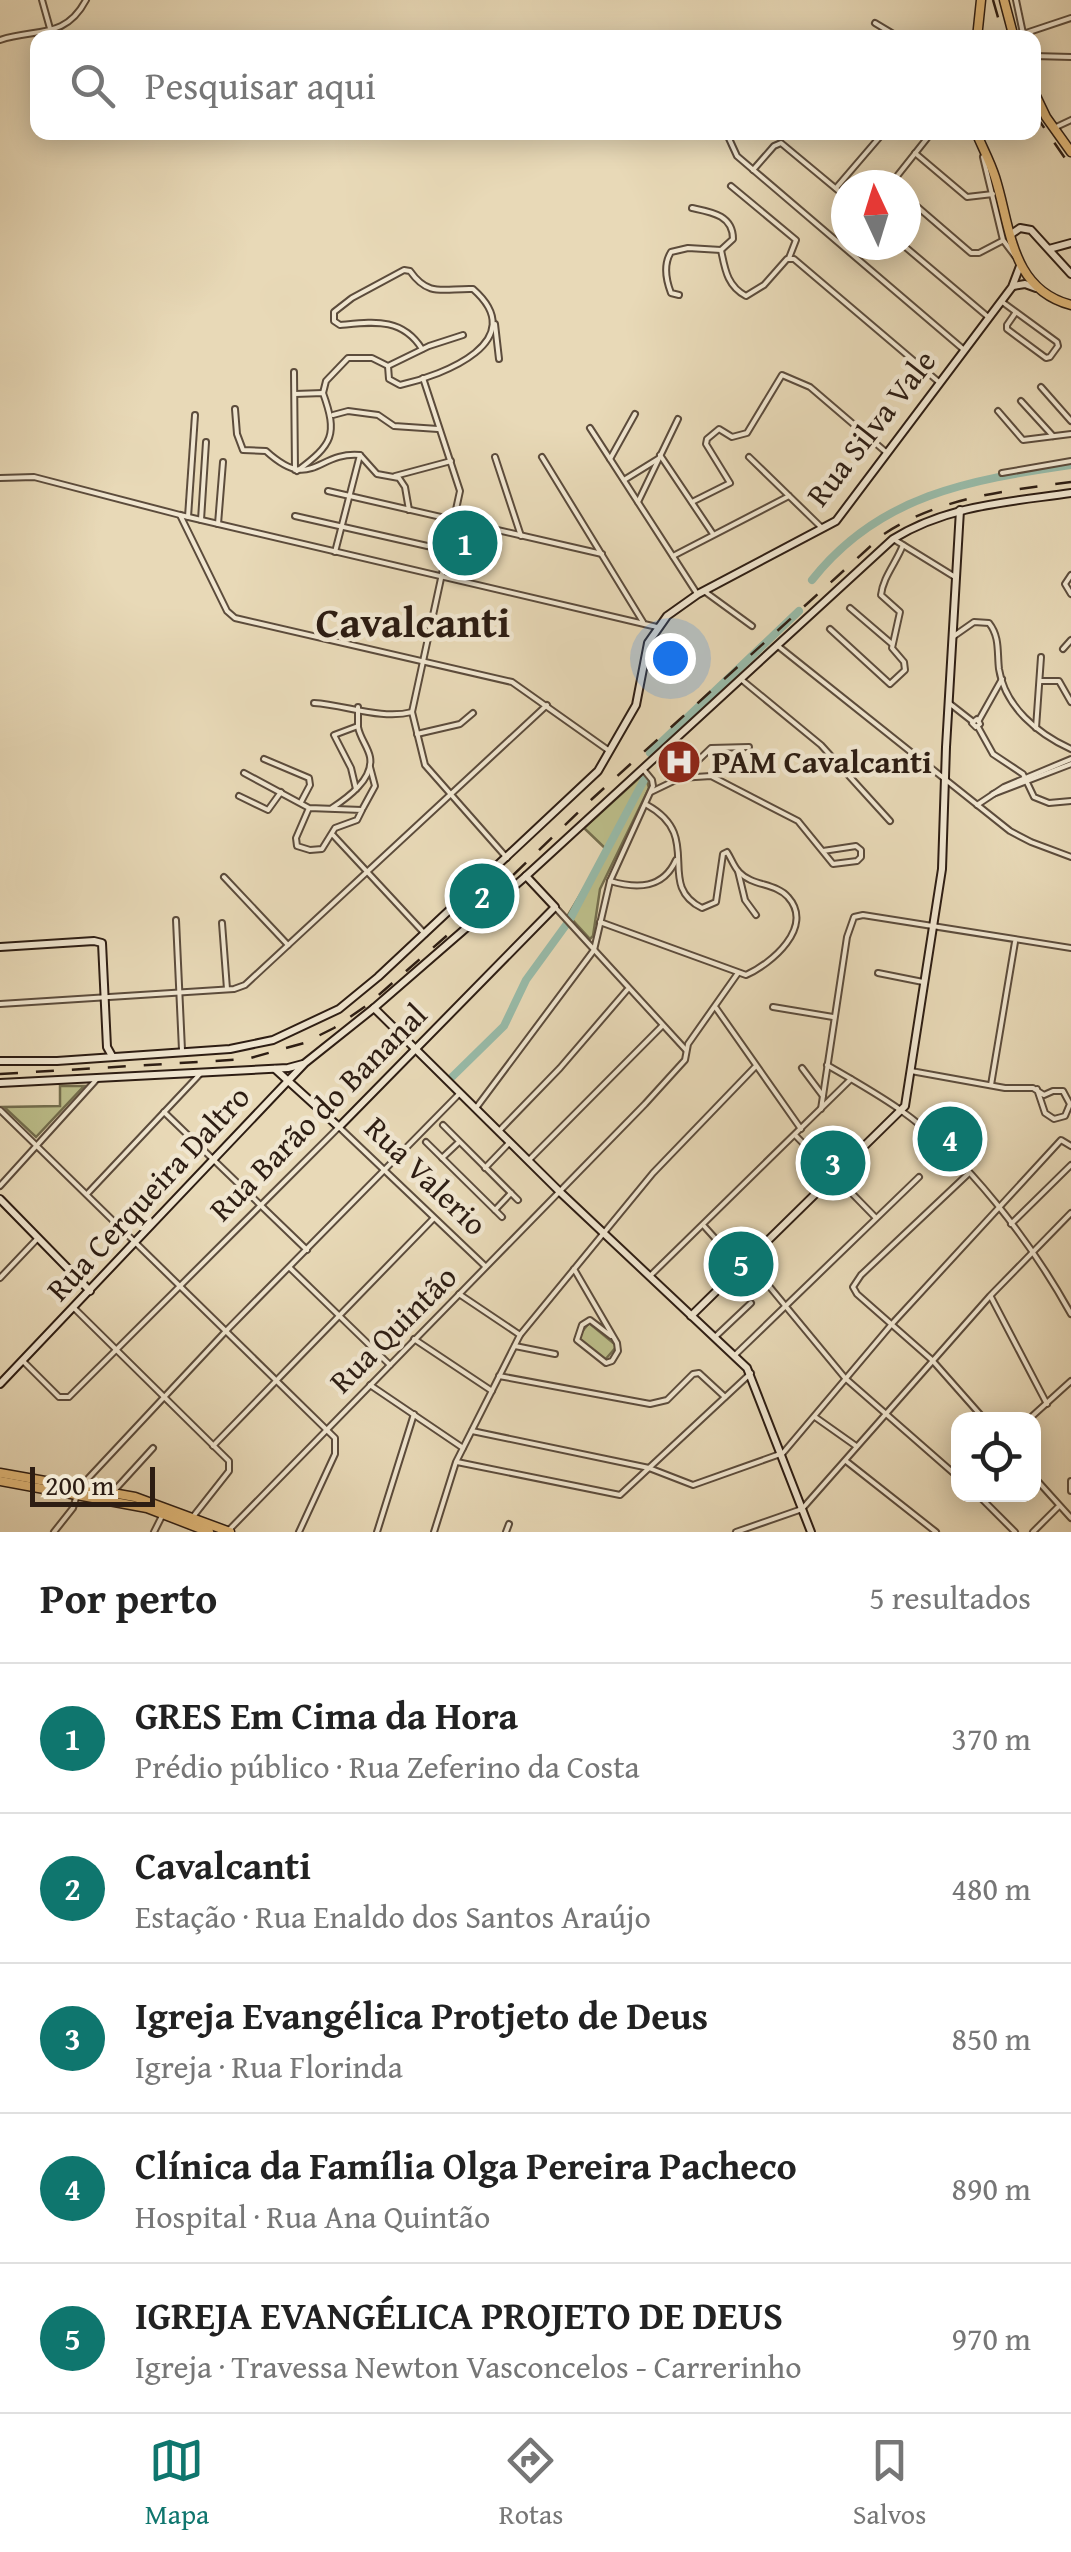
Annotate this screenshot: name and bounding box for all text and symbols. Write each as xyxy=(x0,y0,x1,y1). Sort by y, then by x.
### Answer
search box xyxy=(30,30,1041,140)
text: Pesquisar aqui xyxy=(145,57,376,113)
icon: search xyxy=(65,58,120,113)
north arrow xyxy=(831,170,921,260)
street label: Rua Silva Vale xyxy=(794,339,947,516)
pin: 1 xyxy=(432,506,498,580)
district label: Cavalcanti xyxy=(316,591,510,652)
your location xyxy=(645,633,696,684)
place label: PAM Cavalcanti xyxy=(712,738,932,785)
hospital icon: PAM Cavalcanti xyxy=(656,739,702,785)
pin: 2 xyxy=(450,858,514,934)
street label: Rua Barão do Bananal xyxy=(198,992,437,1231)
street label: Rua Cerqueira Daltro xyxy=(35,1074,260,1311)
pin: 4 xyxy=(918,1102,982,1176)
street label: Rua Valerio xyxy=(354,1105,498,1246)
pin: 3 xyxy=(800,1126,866,1200)
pin: 5 xyxy=(708,1226,774,1302)
street label: Rua Quintão xyxy=(318,1254,467,1403)
map controls xyxy=(951,1412,1041,1502)
button: locate xyxy=(951,1412,1041,1502)
scale bar xyxy=(30,1462,155,1506)
text: 200 m xyxy=(45,1464,114,1505)
text: Por perto xyxy=(40,1567,217,1628)
text: 5 resultados xyxy=(869,1574,1031,1621)
text: GRES Em Cima da Hora xyxy=(135,1687,518,1743)
text: 1 xyxy=(64,1715,81,1762)
text: 370 m xyxy=(952,1715,1031,1762)
text: Prédio público · Rua Zeferino da Costa xyxy=(135,1743,640,1790)
text: Cavalcanti xyxy=(135,1837,311,1893)
text: 2 xyxy=(64,1865,81,1912)
text: 480 m xyxy=(952,1865,1031,1912)
text: Estação · Rua Enaldo dos Santos Araújo xyxy=(135,1893,651,1940)
text: Igreja Evangélica Protjeto de Deus xyxy=(135,1987,708,2043)
text: 3 xyxy=(64,2015,81,2062)
text: 850 m xyxy=(952,2015,1031,2062)
text: Igreja · Rua Florinda xyxy=(135,2043,403,2090)
text: Clínica da Família Olga Pereira Pacheco xyxy=(135,2137,797,2193)
text: 4 xyxy=(64,2165,81,2212)
text: 890 m xyxy=(952,2165,1031,2212)
text: Hospital · Rua Ana Quintão xyxy=(135,2193,490,2240)
text: IGREJA EVANGÉLICA PROJETO DE DEUS xyxy=(135,2287,783,2343)
text: 5 xyxy=(64,2315,81,2362)
text: 970 m xyxy=(952,2315,1031,2362)
text: Igreja · Travessa Newton Vasconcelos - Carrerinho xyxy=(135,2343,802,2390)
tab: Mapa xyxy=(145,2433,209,2534)
tab: Rotas xyxy=(499,2433,563,2534)
tab: Salvos xyxy=(853,2433,926,2534)

